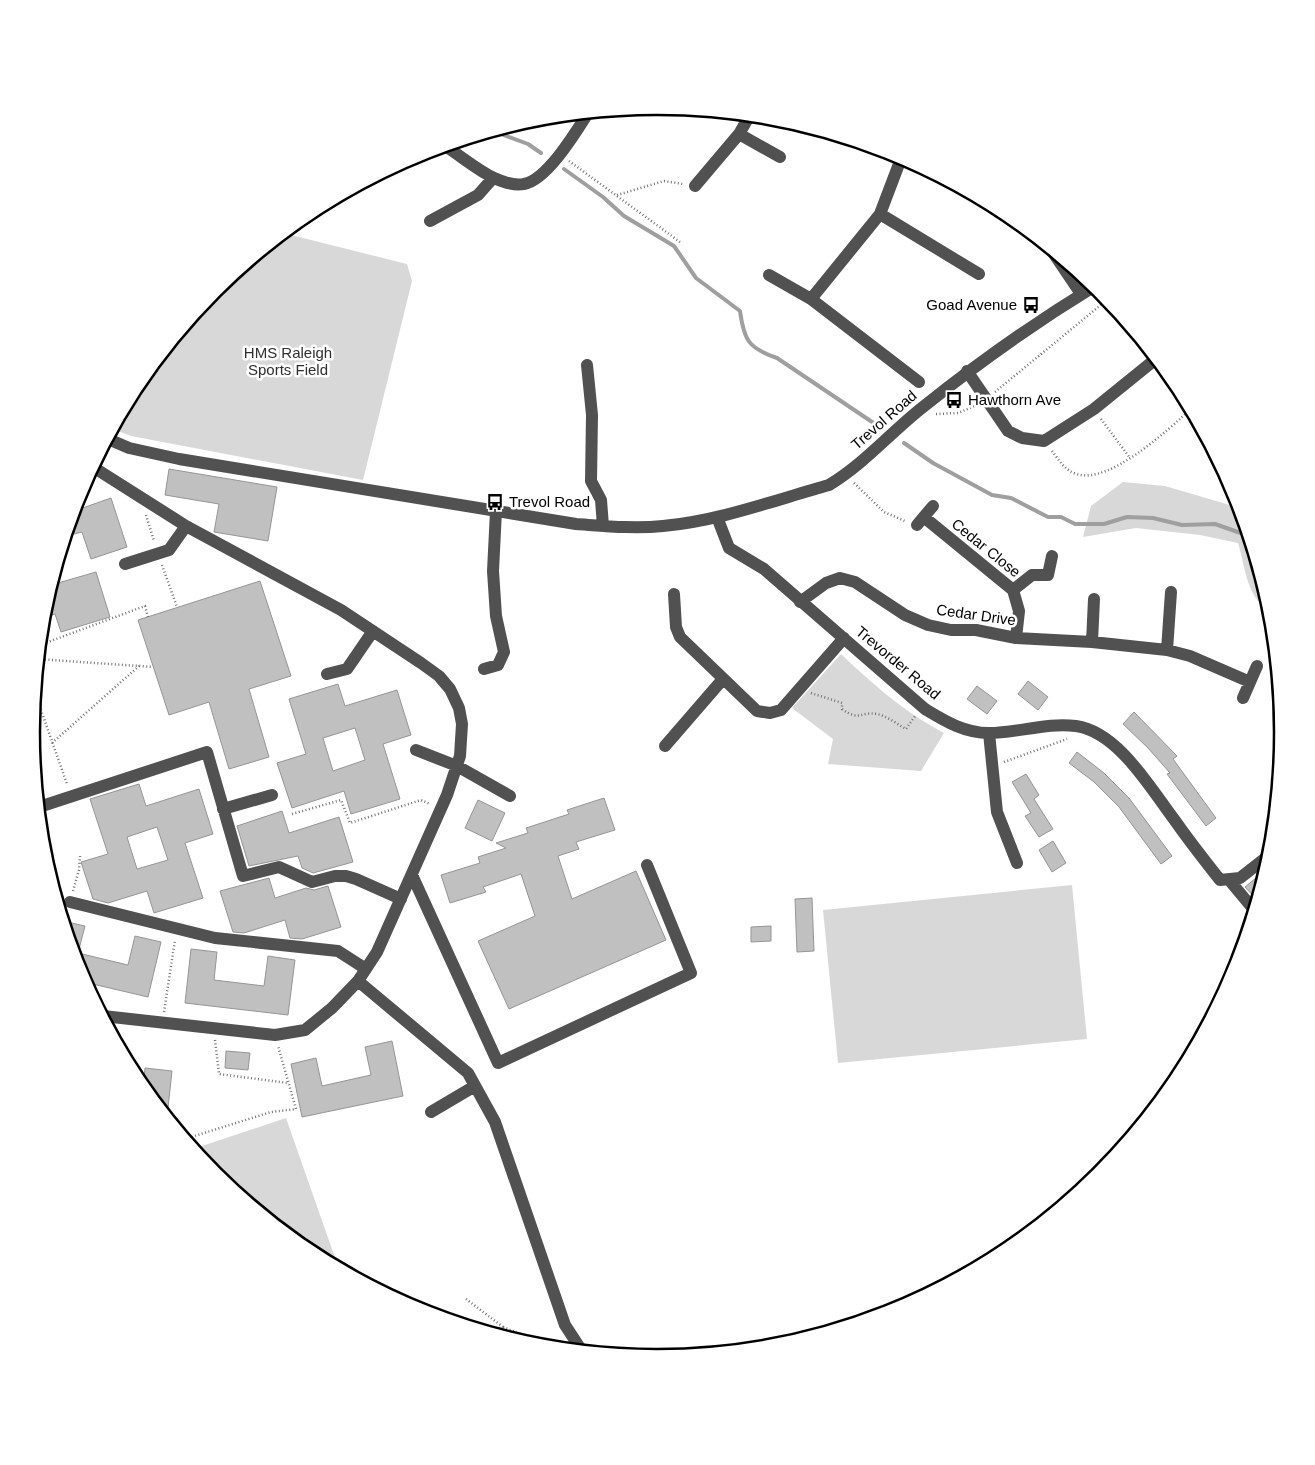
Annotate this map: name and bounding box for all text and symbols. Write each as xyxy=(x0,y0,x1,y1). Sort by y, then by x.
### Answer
bus stop icon: Goad Avenue xyxy=(1021,295,1041,315)
place label: Goad Avenue xyxy=(926,296,1017,313)
park label: HMS Raleigh Sports Field xyxy=(244,344,332,378)
street label: Trevol Road xyxy=(847,387,920,453)
bus stop icon: Hawthorn Ave xyxy=(944,390,964,410)
place label: Hawthorn Ave xyxy=(968,391,1061,408)
bus stop icon: Trevol Road xyxy=(485,492,505,512)
place label: Trevol Road xyxy=(509,493,590,510)
street label: Cedar Close xyxy=(949,515,1024,580)
street label: Cedar Drive xyxy=(935,601,1017,628)
street label: Trevorder Road xyxy=(853,623,944,703)

